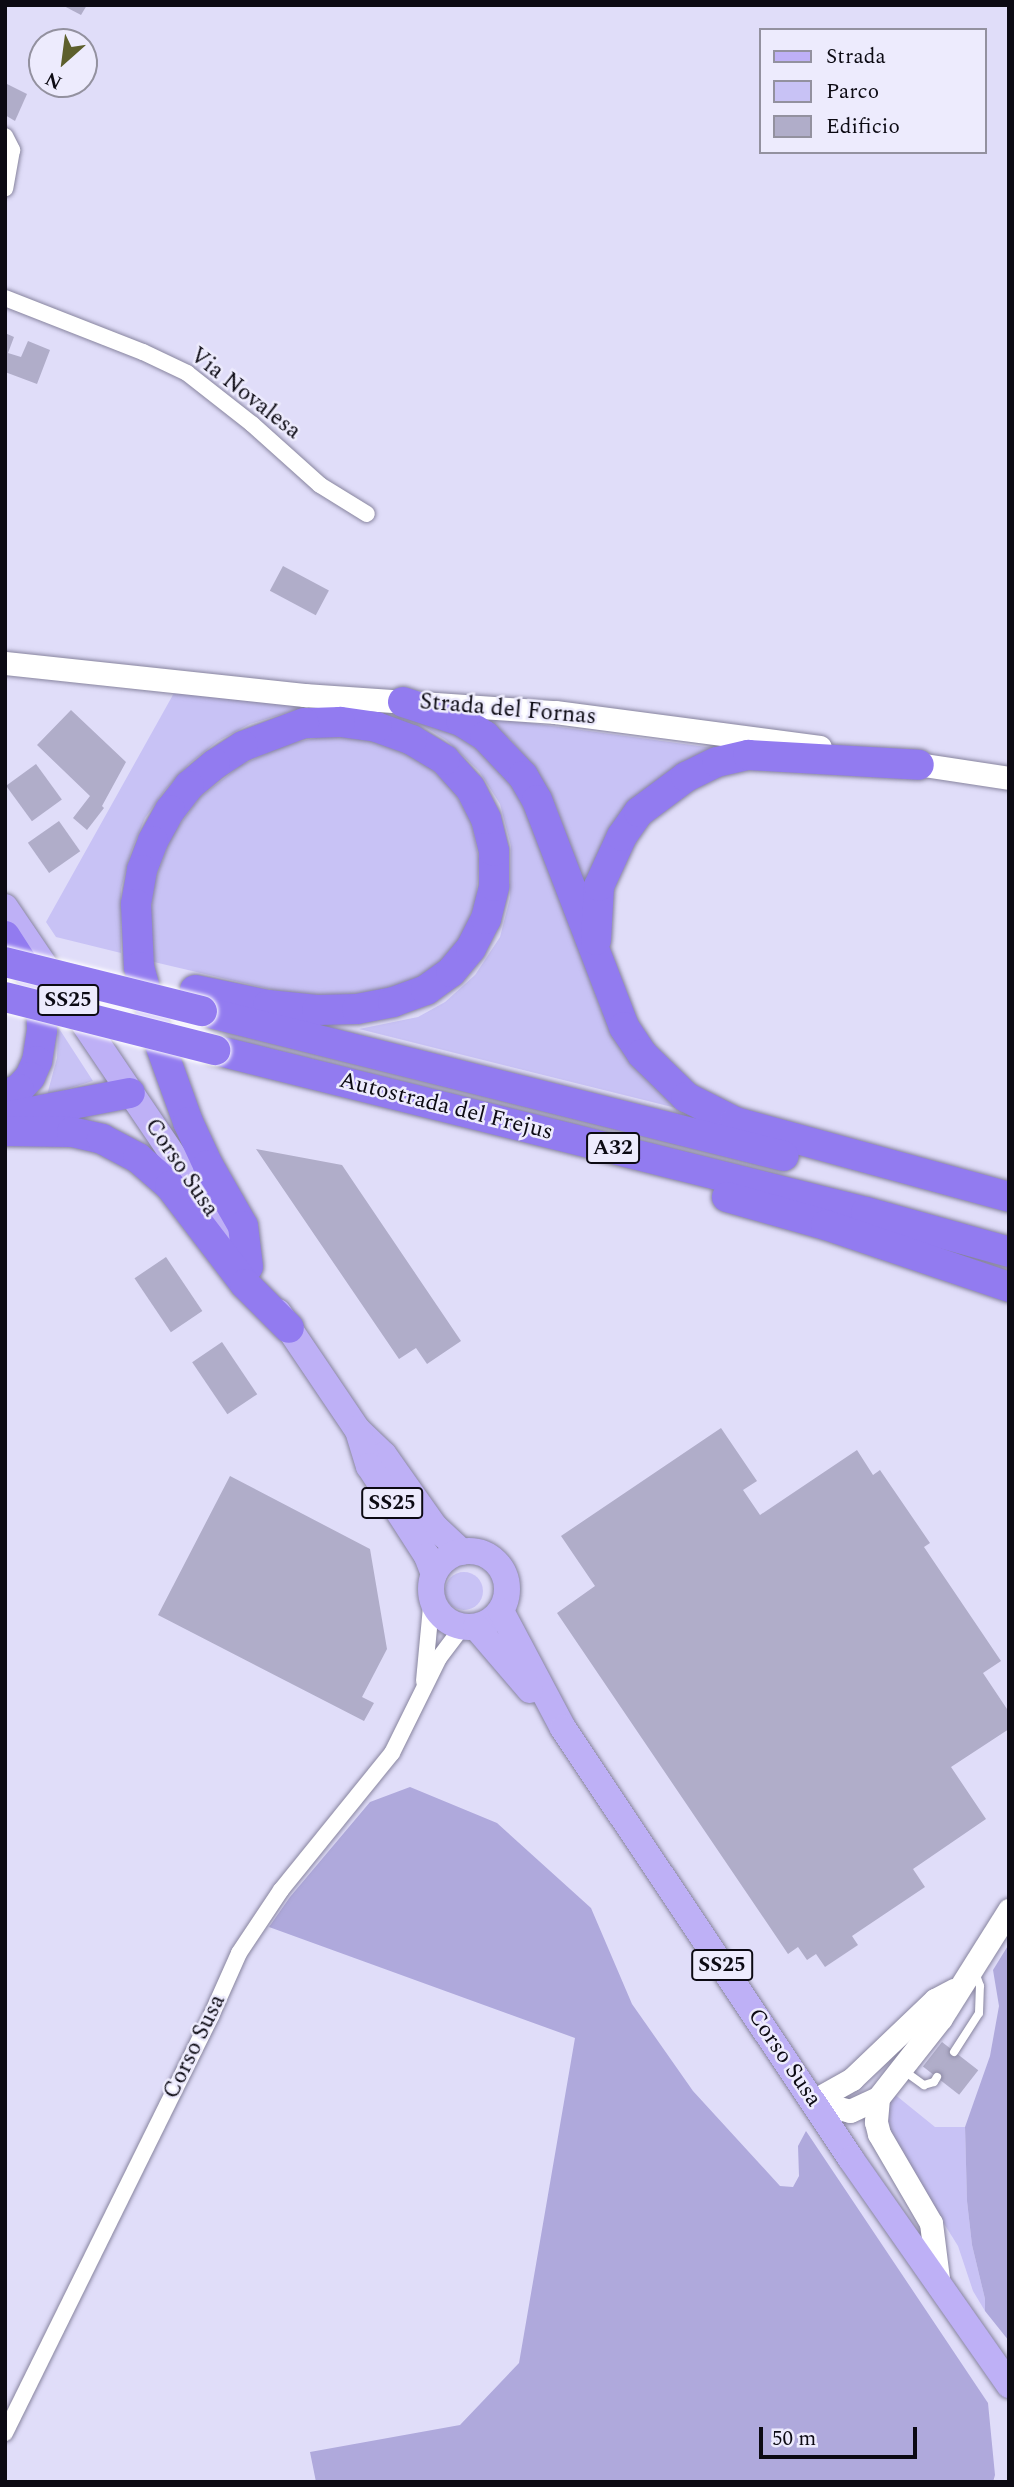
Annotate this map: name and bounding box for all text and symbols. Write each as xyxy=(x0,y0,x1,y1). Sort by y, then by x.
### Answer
north arrow xyxy=(28,28,98,98)
legend xyxy=(758,28,986,154)
text: Strada xyxy=(826,41,886,73)
text: N xyxy=(40,64,68,97)
text: Parco xyxy=(826,76,879,108)
text: Edificio xyxy=(826,111,900,143)
street label: Via Novalesa xyxy=(184,342,306,446)
street label: Strada del Fornas xyxy=(419,689,597,731)
road number: SS25 xyxy=(36,982,100,1018)
street label: Autostrada del Frejus xyxy=(336,1067,556,1147)
street label: Corso Susa xyxy=(138,1114,224,1222)
road number: A32 xyxy=(585,1130,641,1166)
road number: SS25 xyxy=(360,1486,424,1520)
road number: SS25 xyxy=(690,1948,754,1982)
street label: Corso Susa xyxy=(158,1990,232,2104)
street label: Corso Susa xyxy=(741,2004,827,2112)
scale bar xyxy=(762,2414,920,2458)
text: 50 m xyxy=(772,2423,816,2455)

